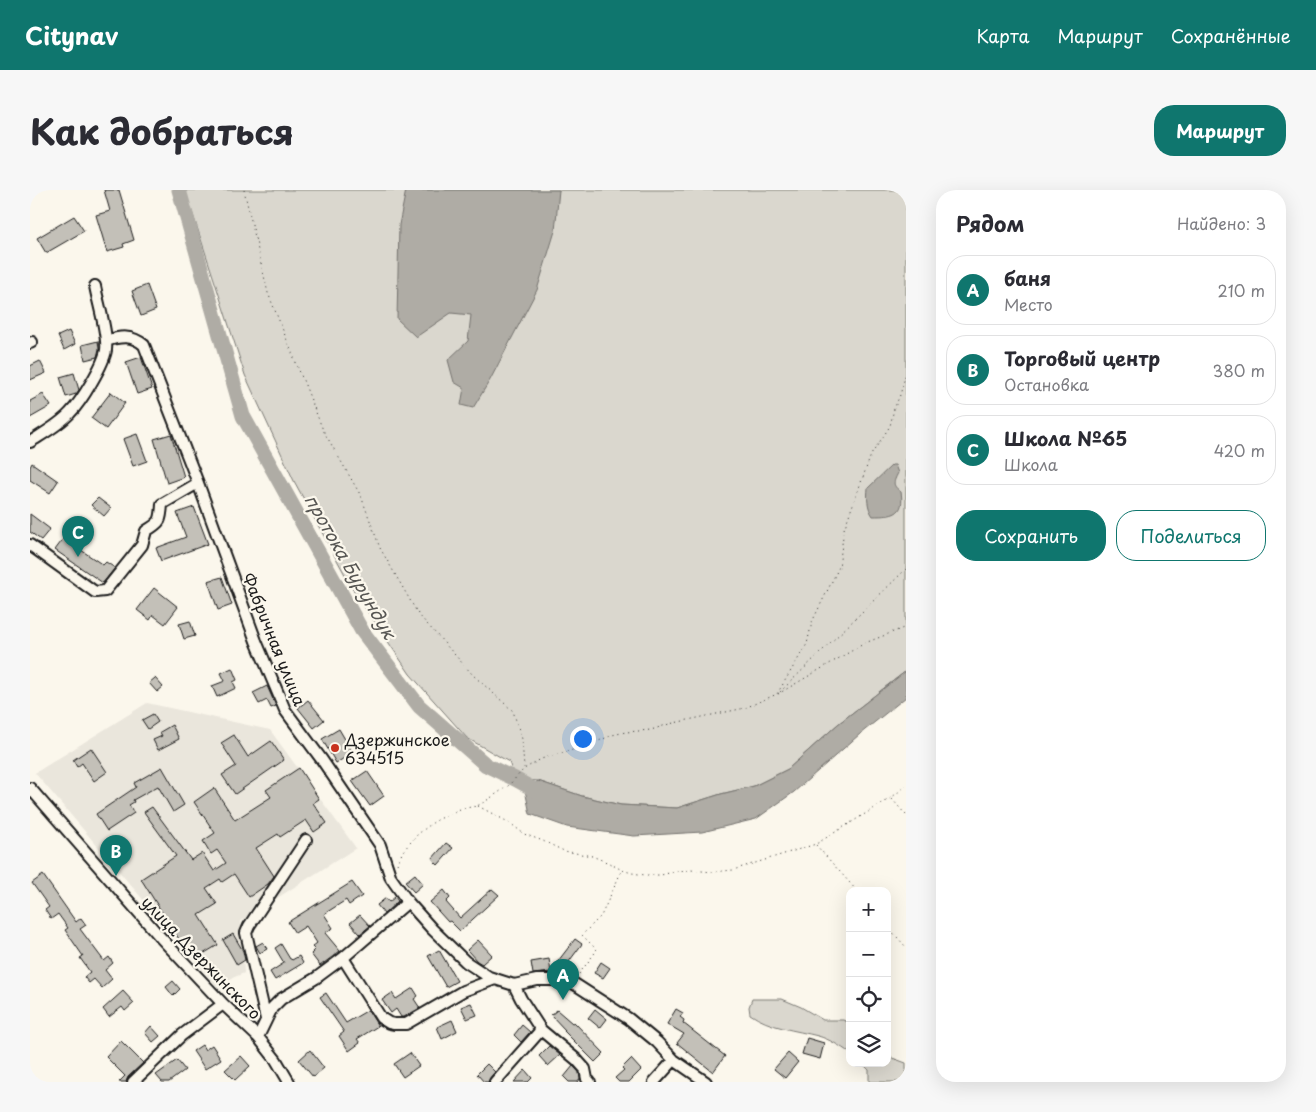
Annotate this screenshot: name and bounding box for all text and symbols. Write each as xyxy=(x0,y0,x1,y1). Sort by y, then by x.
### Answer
text: Citynav xyxy=(25,17,118,53)
text: Карта xyxy=(977,22,1029,49)
text: Маршрут xyxy=(1057,22,1143,49)
text: Сохранённые xyxy=(1171,22,1291,49)
text: Как добраться xyxy=(30,104,294,157)
button: Маршрут xyxy=(1154,105,1286,156)
text: Рядом xyxy=(956,207,1024,239)
text: Найдено: 3 xyxy=(1177,211,1266,235)
text: баня xyxy=(1004,264,1051,292)
text: A xyxy=(967,278,979,302)
text: 210 m xyxy=(1217,278,1265,302)
text: Место xyxy=(1004,292,1053,316)
text: Торговый центр xyxy=(1004,344,1160,372)
text: B xyxy=(968,358,978,382)
text: 380 m xyxy=(1213,358,1265,382)
text: Остановка xyxy=(1004,372,1089,396)
text: Школа №65 xyxy=(1004,424,1127,452)
text: C xyxy=(967,438,979,462)
text: 420 m xyxy=(1214,438,1265,462)
text: Школа xyxy=(1004,452,1058,476)
water label: протока Бурундук xyxy=(299,489,404,645)
button: Сохранить xyxy=(956,510,1106,561)
button: Поделиться xyxy=(1116,510,1266,561)
pin: C xyxy=(62,516,94,557)
street label: Фабричная улица xyxy=(237,569,313,709)
your location xyxy=(570,726,596,752)
place label: Дзержинское 634515 xyxy=(344,727,450,769)
marker: Дзержинское 634515 xyxy=(329,742,341,754)
pin: B xyxy=(100,835,132,876)
map controls xyxy=(846,887,891,1067)
button: + xyxy=(846,887,891,932)
street label: улица Дзержинского xyxy=(137,890,267,1024)
button: − xyxy=(846,932,891,977)
pin: A xyxy=(547,959,579,1000)
button: locate xyxy=(846,977,891,1022)
button: layers xyxy=(846,1022,891,1067)

